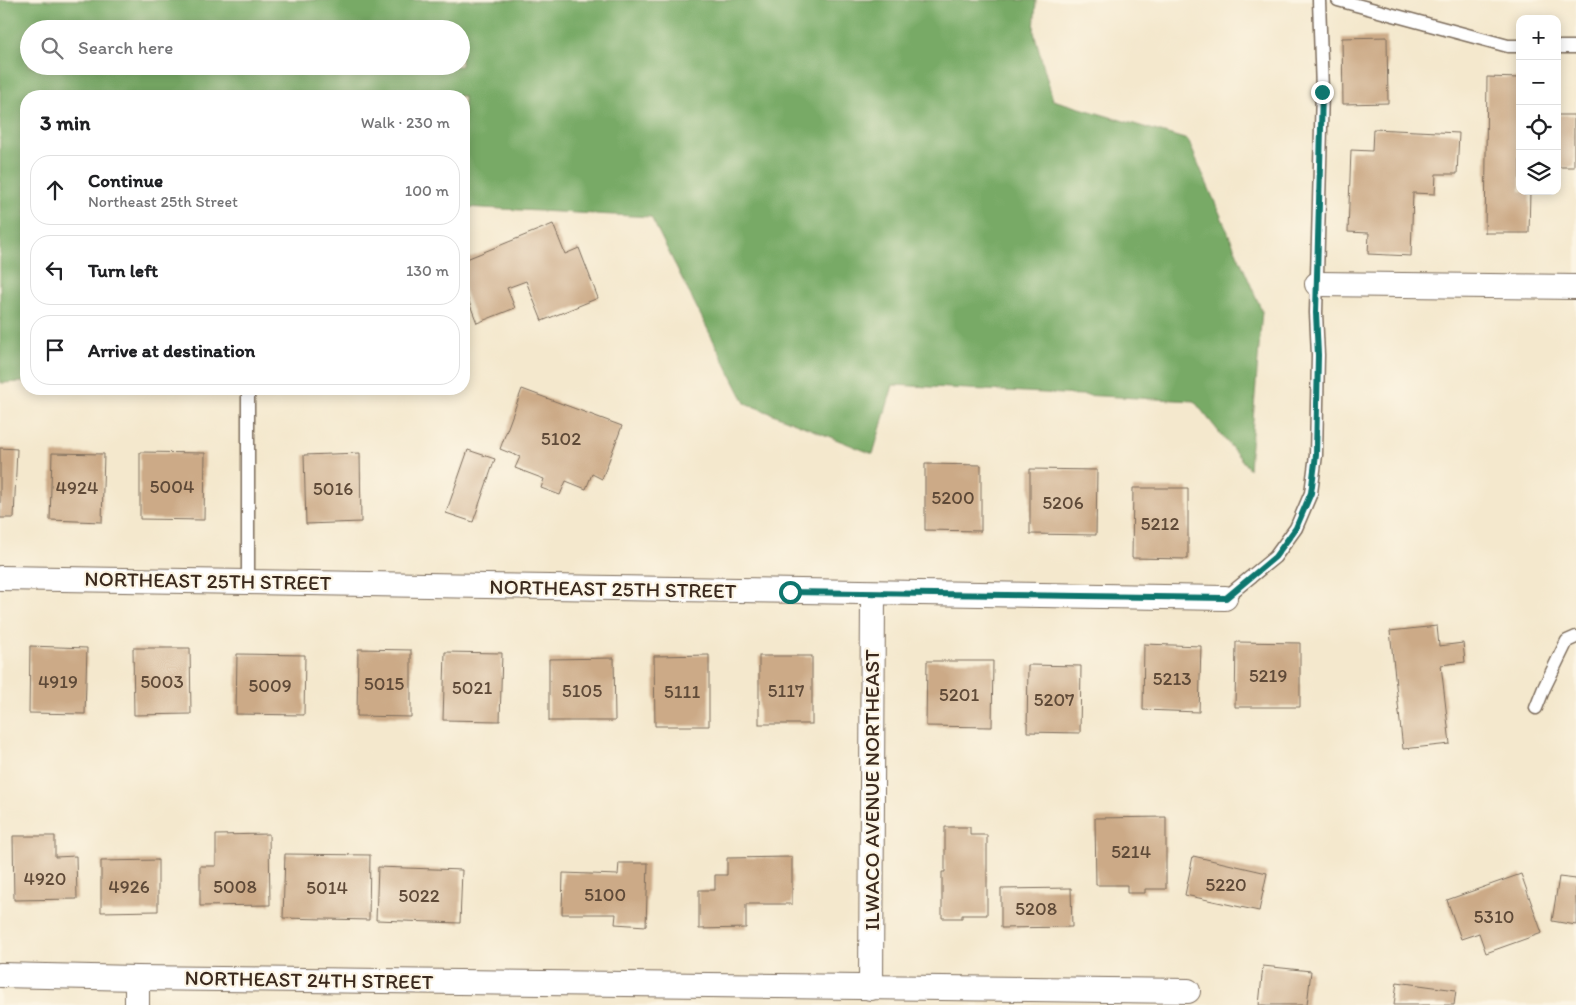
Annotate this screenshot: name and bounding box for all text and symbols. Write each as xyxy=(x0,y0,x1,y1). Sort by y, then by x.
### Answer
map controls xyxy=(1516,15,1561,195)
button: + xyxy=(1516,15,1561,60)
search box xyxy=(20,20,470,75)
icon: search xyxy=(38,34,66,62)
text: Search here xyxy=(78,36,173,59)
button: − xyxy=(1516,60,1561,105)
route end xyxy=(1311,81,1334,104)
button: locate xyxy=(1516,105,1561,150)
text: 3 min xyxy=(40,110,90,135)
text: Walk · 230 m xyxy=(361,113,450,132)
button: layers xyxy=(1516,150,1561,195)
text: Continue xyxy=(88,169,163,192)
icon: ahead xyxy=(41,176,69,204)
text: 100 m xyxy=(405,181,449,200)
text: Northeast 25th Street xyxy=(88,192,238,211)
icon: left xyxy=(41,256,69,284)
text: Turn left xyxy=(88,259,158,282)
text: 130 m xyxy=(406,261,449,280)
icon: arrive xyxy=(41,336,69,364)
text: Arrive at destination xyxy=(88,339,255,362)
house number: 5102 xyxy=(541,427,581,450)
house number: 5004 xyxy=(150,475,194,498)
house number: 4924 xyxy=(56,476,98,499)
house number: 5016 xyxy=(313,477,353,500)
house number: 5200 xyxy=(931,486,975,509)
house number: 5206 xyxy=(1042,491,1084,514)
house number: 5212 xyxy=(1141,512,1179,535)
street label: NORTHEAST 25TH STREET xyxy=(84,566,332,595)
street label: NORTHEAST 25TH STREET xyxy=(489,574,737,603)
route start xyxy=(779,581,802,604)
street label: ILWACO AVENUE NORTHEAST xyxy=(859,649,884,931)
house number: 5219 xyxy=(1249,664,1287,687)
house number: 5213 xyxy=(1152,667,1192,690)
house number: 4919 xyxy=(38,670,78,693)
house number: 5003 xyxy=(140,670,184,693)
house number: 5015 xyxy=(364,672,404,695)
house number: 5009 xyxy=(248,674,292,697)
house number: 5021 xyxy=(452,676,492,699)
house number: 5105 xyxy=(562,679,602,702)
house number: 5117 xyxy=(767,679,805,702)
house number: 5111 xyxy=(664,680,700,703)
house number: 5201 xyxy=(939,683,979,706)
house number: 5207 xyxy=(1033,688,1075,711)
house number: 5214 xyxy=(1111,840,1151,863)
house number: 4920 xyxy=(23,867,67,890)
house number: 5220 xyxy=(1205,873,1247,896)
house number: 4926 xyxy=(108,875,150,898)
house number: 5008 xyxy=(213,875,257,898)
house number: 5014 xyxy=(306,876,348,899)
house number: 5100 xyxy=(584,883,626,906)
house number: 5022 xyxy=(398,884,440,907)
house number: 5208 xyxy=(1015,897,1057,920)
house number: 5310 xyxy=(1474,905,1514,928)
street label: NORTHEAST 24TH STREET xyxy=(184,965,434,994)

